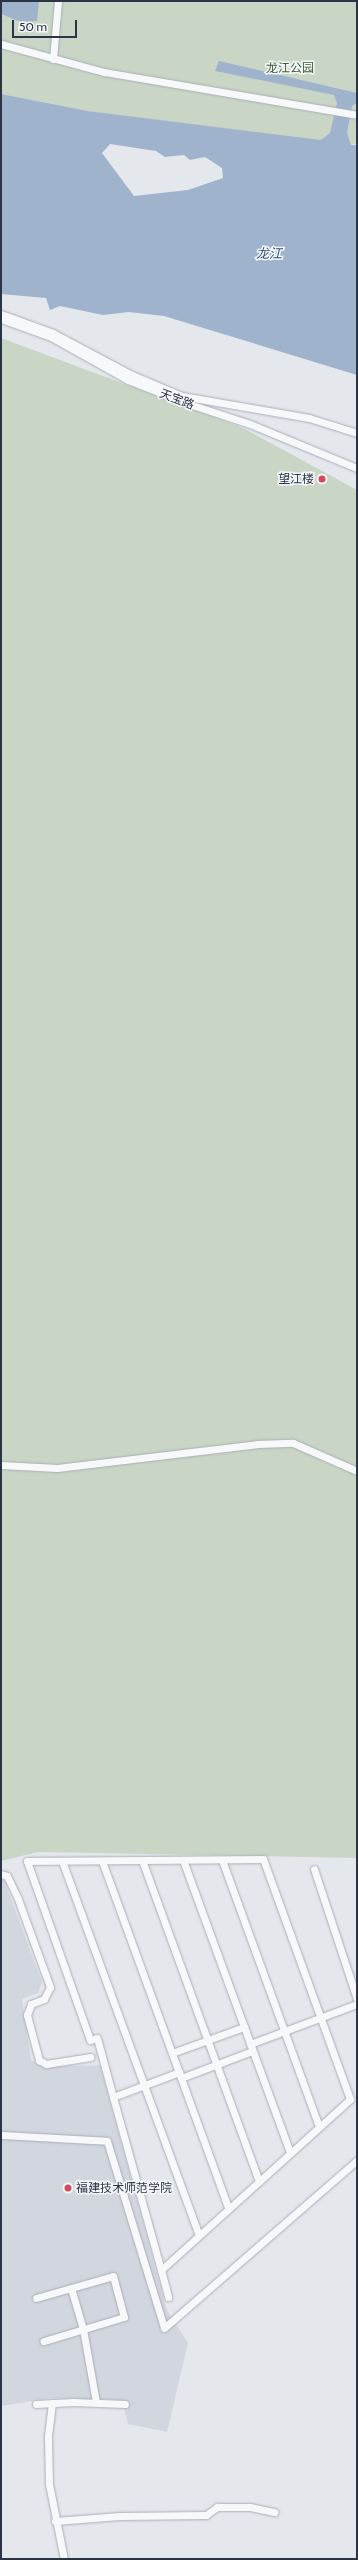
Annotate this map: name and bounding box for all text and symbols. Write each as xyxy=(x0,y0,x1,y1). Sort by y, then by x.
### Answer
scale bar xyxy=(14,12,79,38)
text: 50 m xyxy=(19,19,47,34)
park label: 龙江公园 xyxy=(266,61,314,75)
water label: 龙江 xyxy=(256,245,282,261)
street label: 天宝路 xyxy=(158,386,196,412)
place label: 望江楼 xyxy=(278,472,314,486)
marker: 望江楼 xyxy=(317,474,327,484)
place label: 福建技术师范学院 xyxy=(76,2181,172,2195)
marker: 福建技术师范学院 xyxy=(63,2183,73,2193)

